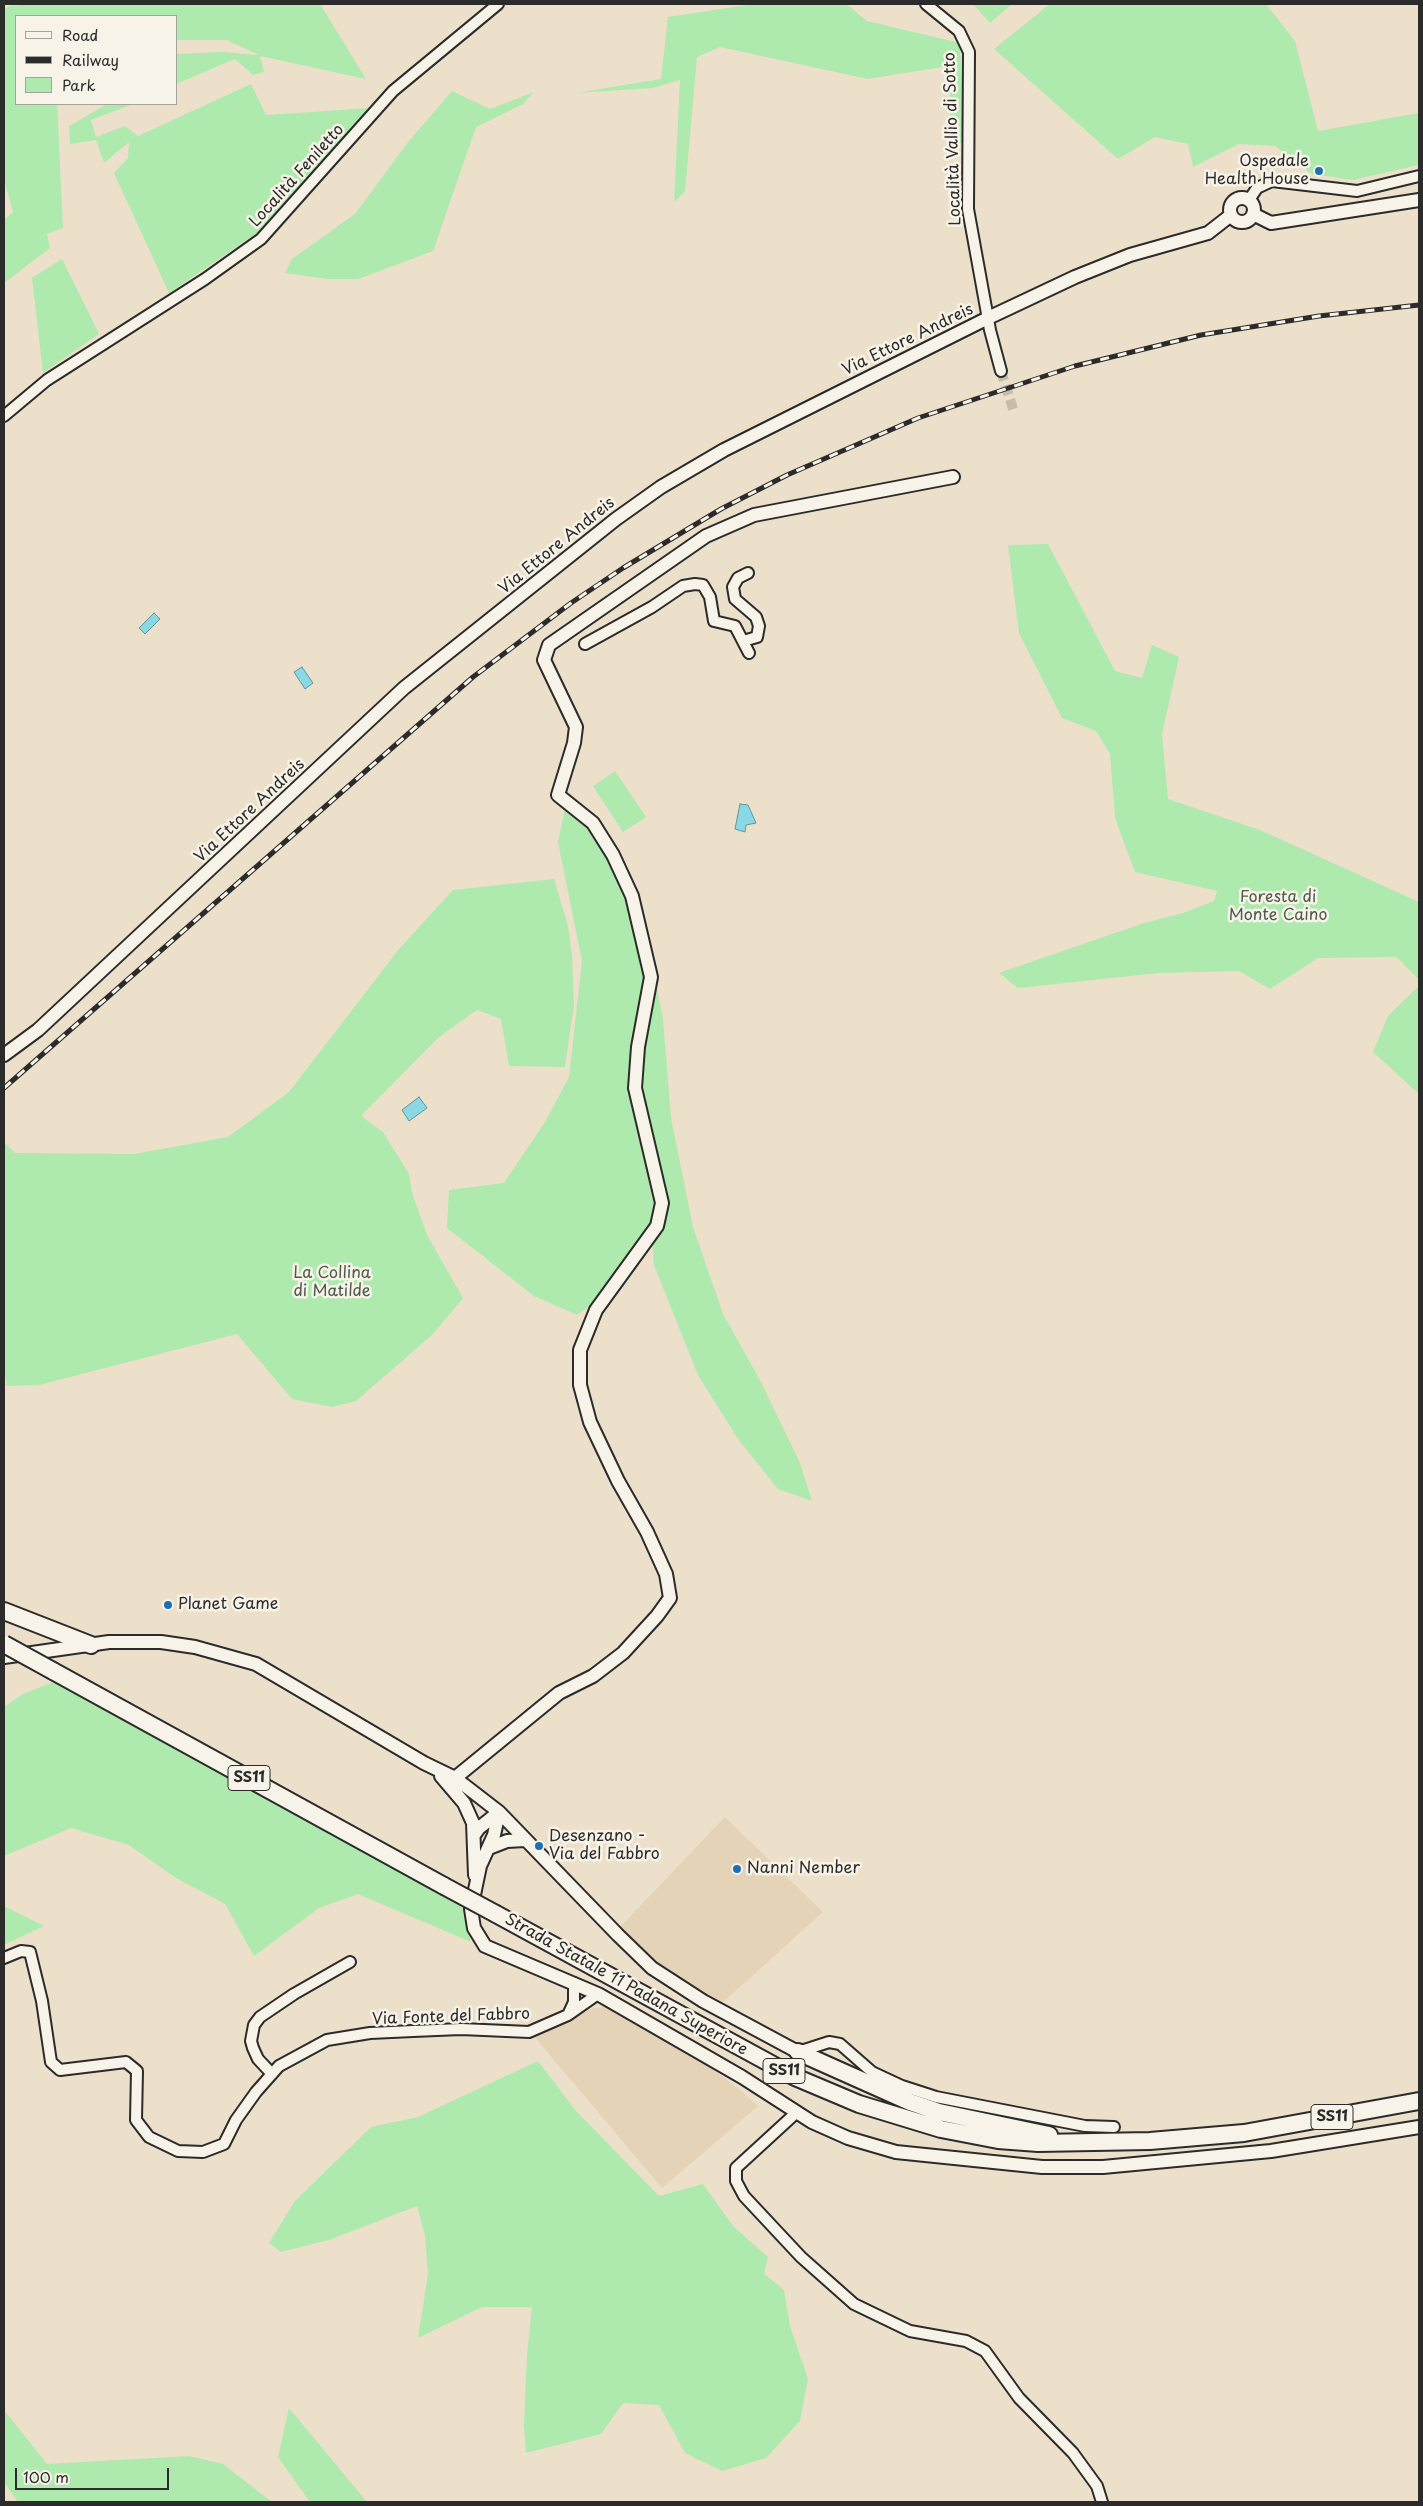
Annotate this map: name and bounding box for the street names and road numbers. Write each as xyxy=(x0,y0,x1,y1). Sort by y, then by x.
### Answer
street label: Località Vallio di Sotto xyxy=(940,52,966,226)
street label: Località Feniletto xyxy=(246,121,348,231)
street label: Via Ettore Andreis xyxy=(839,300,977,380)
street label: Via Ettore Andreis xyxy=(495,493,619,599)
street label: Via Ettore Andreis xyxy=(191,755,309,867)
road number: SS11 xyxy=(228,1766,270,1790)
street label: Strada Statale 11 Padana Superiore xyxy=(501,1910,751,2060)
street label: Via Fonte del Fabbro xyxy=(372,2005,530,2029)
road number: SS11 xyxy=(763,2058,805,2084)
road number: SS11 xyxy=(1311,2104,1353,2130)

